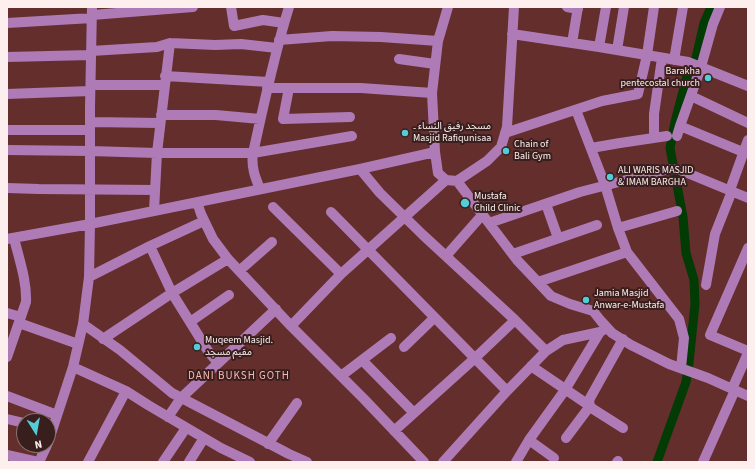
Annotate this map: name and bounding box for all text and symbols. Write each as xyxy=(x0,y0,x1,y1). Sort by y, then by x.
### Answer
place label: Barakha pentecostal church xyxy=(621,66,700,90)
marker: Barakha pentecostal church xyxy=(703,73,713,83)
place label: مسجد رفیق النساء ۔ Masjid Rafiqunisaa xyxy=(413,121,491,144)
marker: مسجد رفیق النساء ۔ Masjid Rafiqunisaa xyxy=(400,128,410,138)
place label: Chain of Bali Gym xyxy=(514,139,551,162)
marker: Chain of Bali Gym xyxy=(501,146,511,156)
place label: ALI WARIS MASJID & IMAM BARGHA xyxy=(618,165,693,188)
marker: ALI WARIS MASJID & IMAM BARGHA xyxy=(605,172,615,182)
place label: Mustafa Child Clinic xyxy=(474,191,521,214)
marker: Mustafa Child Clinic xyxy=(459,197,471,209)
place label: Jamia Masjid Anwar-e-Mustafa xyxy=(594,288,664,312)
marker: Jamia Masjid Anwar-e-Mustafa xyxy=(581,295,591,305)
place label: Muqeem Masjid. مقیم مسجد xyxy=(205,335,273,358)
marker: Muqeem Masjid. مقیم مسجد xyxy=(192,342,202,352)
district label: DANI BUKSH GOTH xyxy=(188,370,290,384)
north arrow xyxy=(16,413,56,453)
text: N xyxy=(33,436,43,452)

